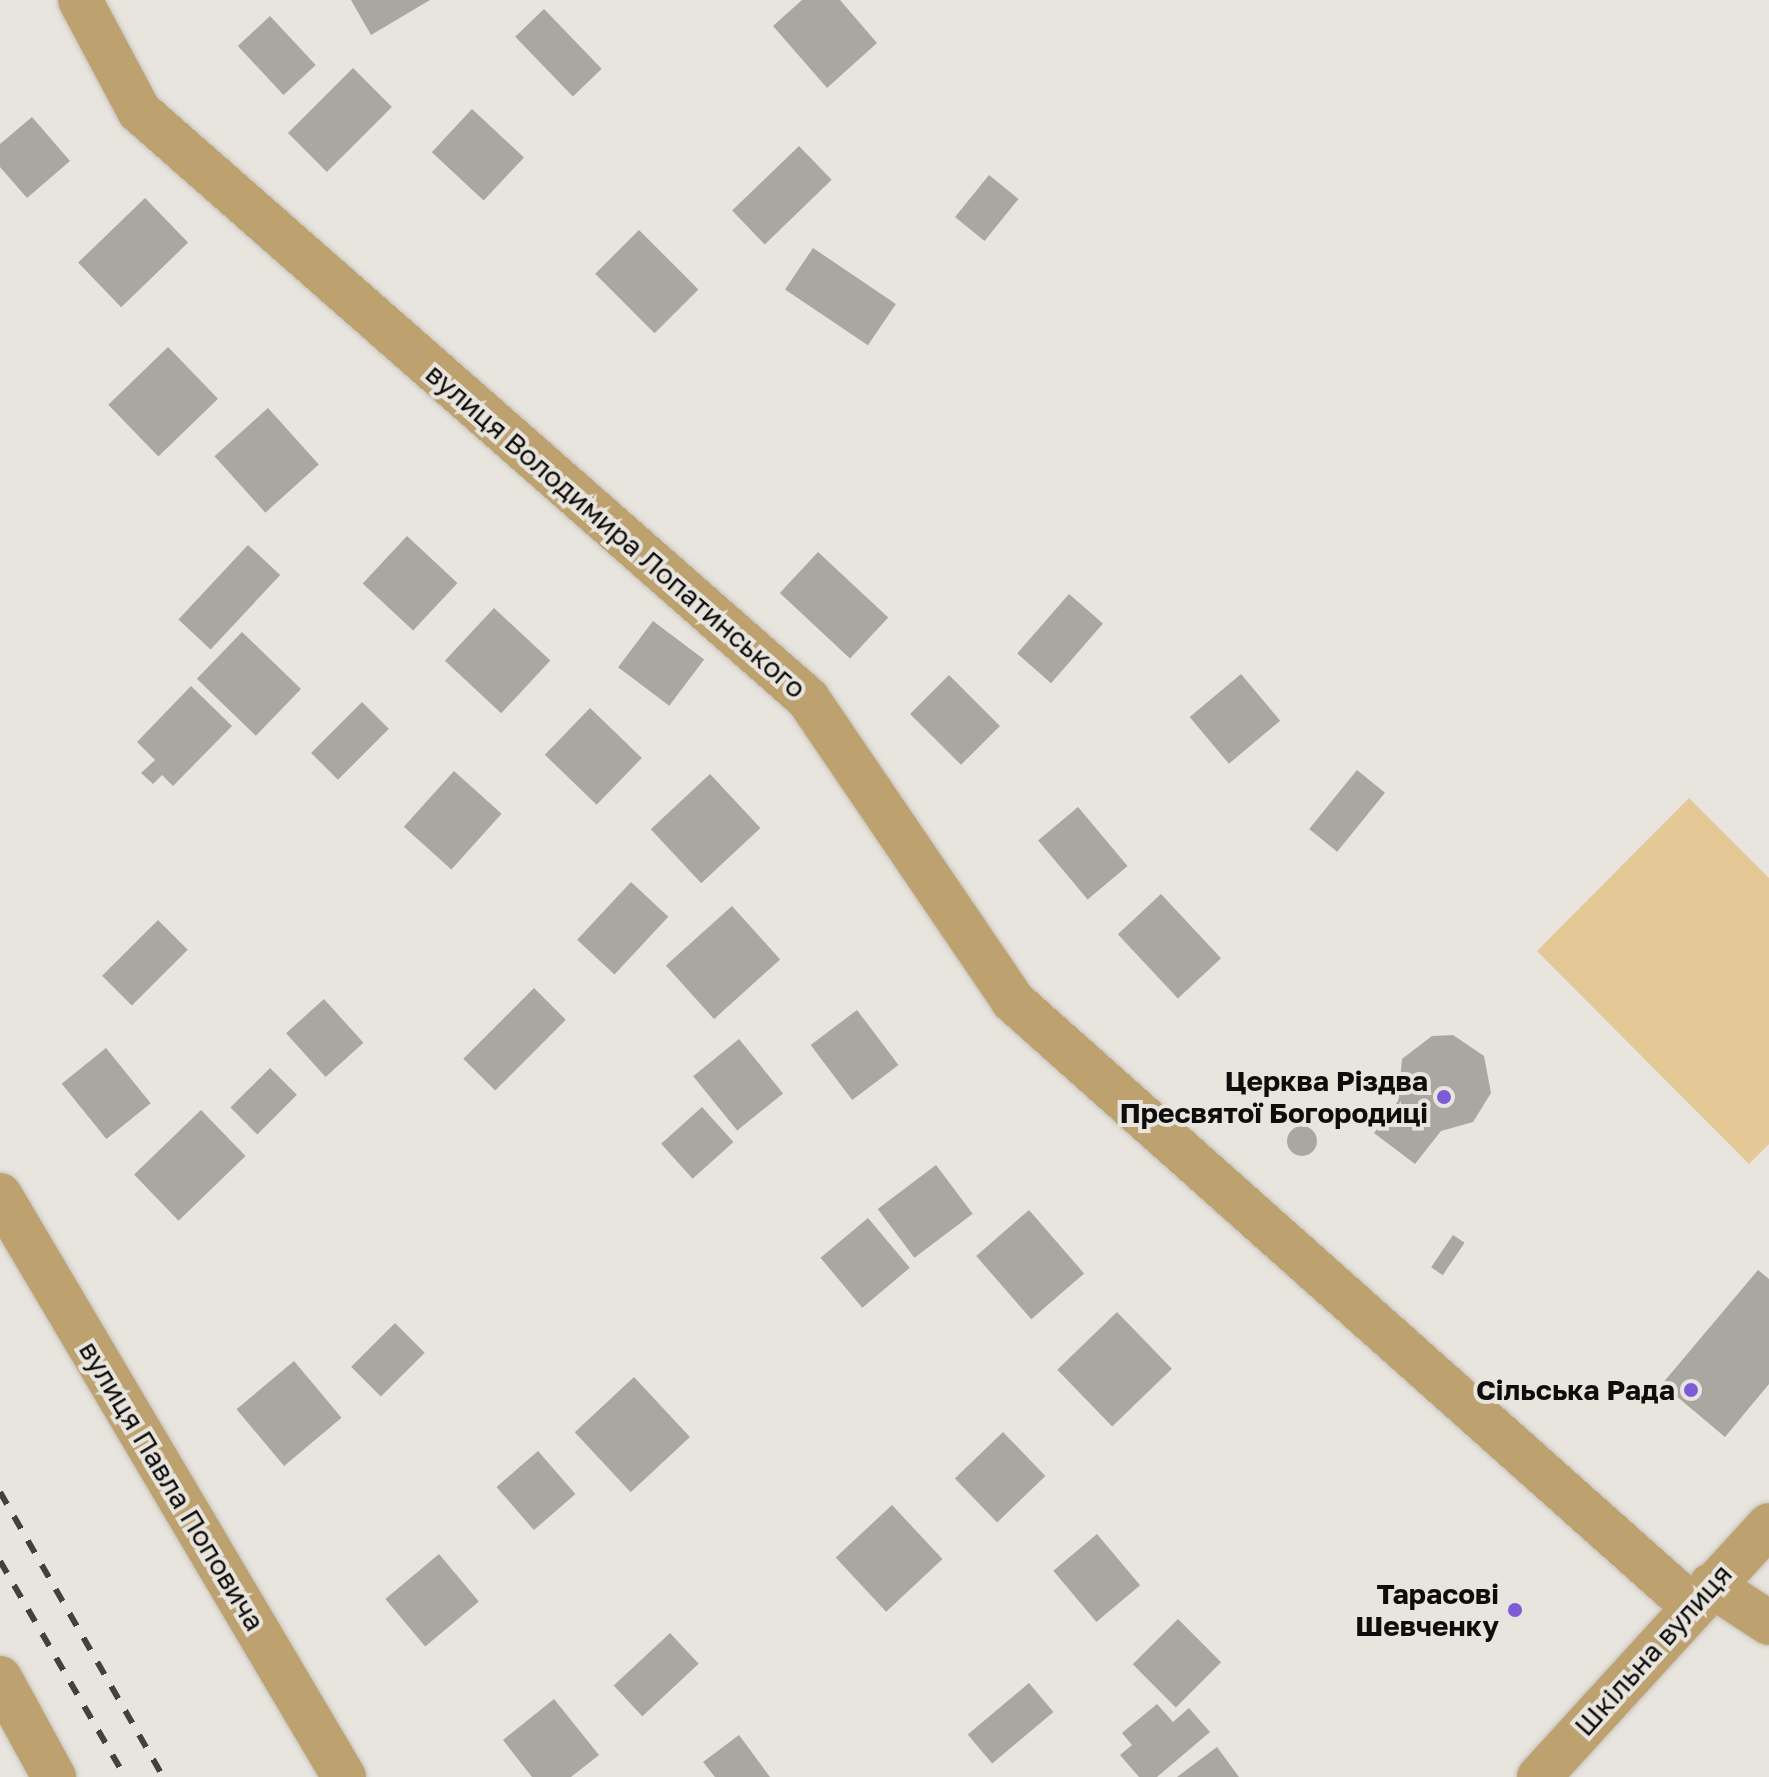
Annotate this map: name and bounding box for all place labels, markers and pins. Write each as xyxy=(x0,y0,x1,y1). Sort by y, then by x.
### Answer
place label: Церква Різдва Пресвятої Богородиці xyxy=(1120,1064,1428,1130)
marker: Церква Різдва Пресвятої Богородиці xyxy=(1435,1088,1453,1106)
place label: Сільська Рада xyxy=(1476,1373,1675,1407)
marker: Сільська Рада xyxy=(1682,1381,1700,1399)
place label: Тарасові Шевченку xyxy=(1355,1577,1499,1643)
marker: Тарасові Шевченку xyxy=(1506,1601,1524,1619)

